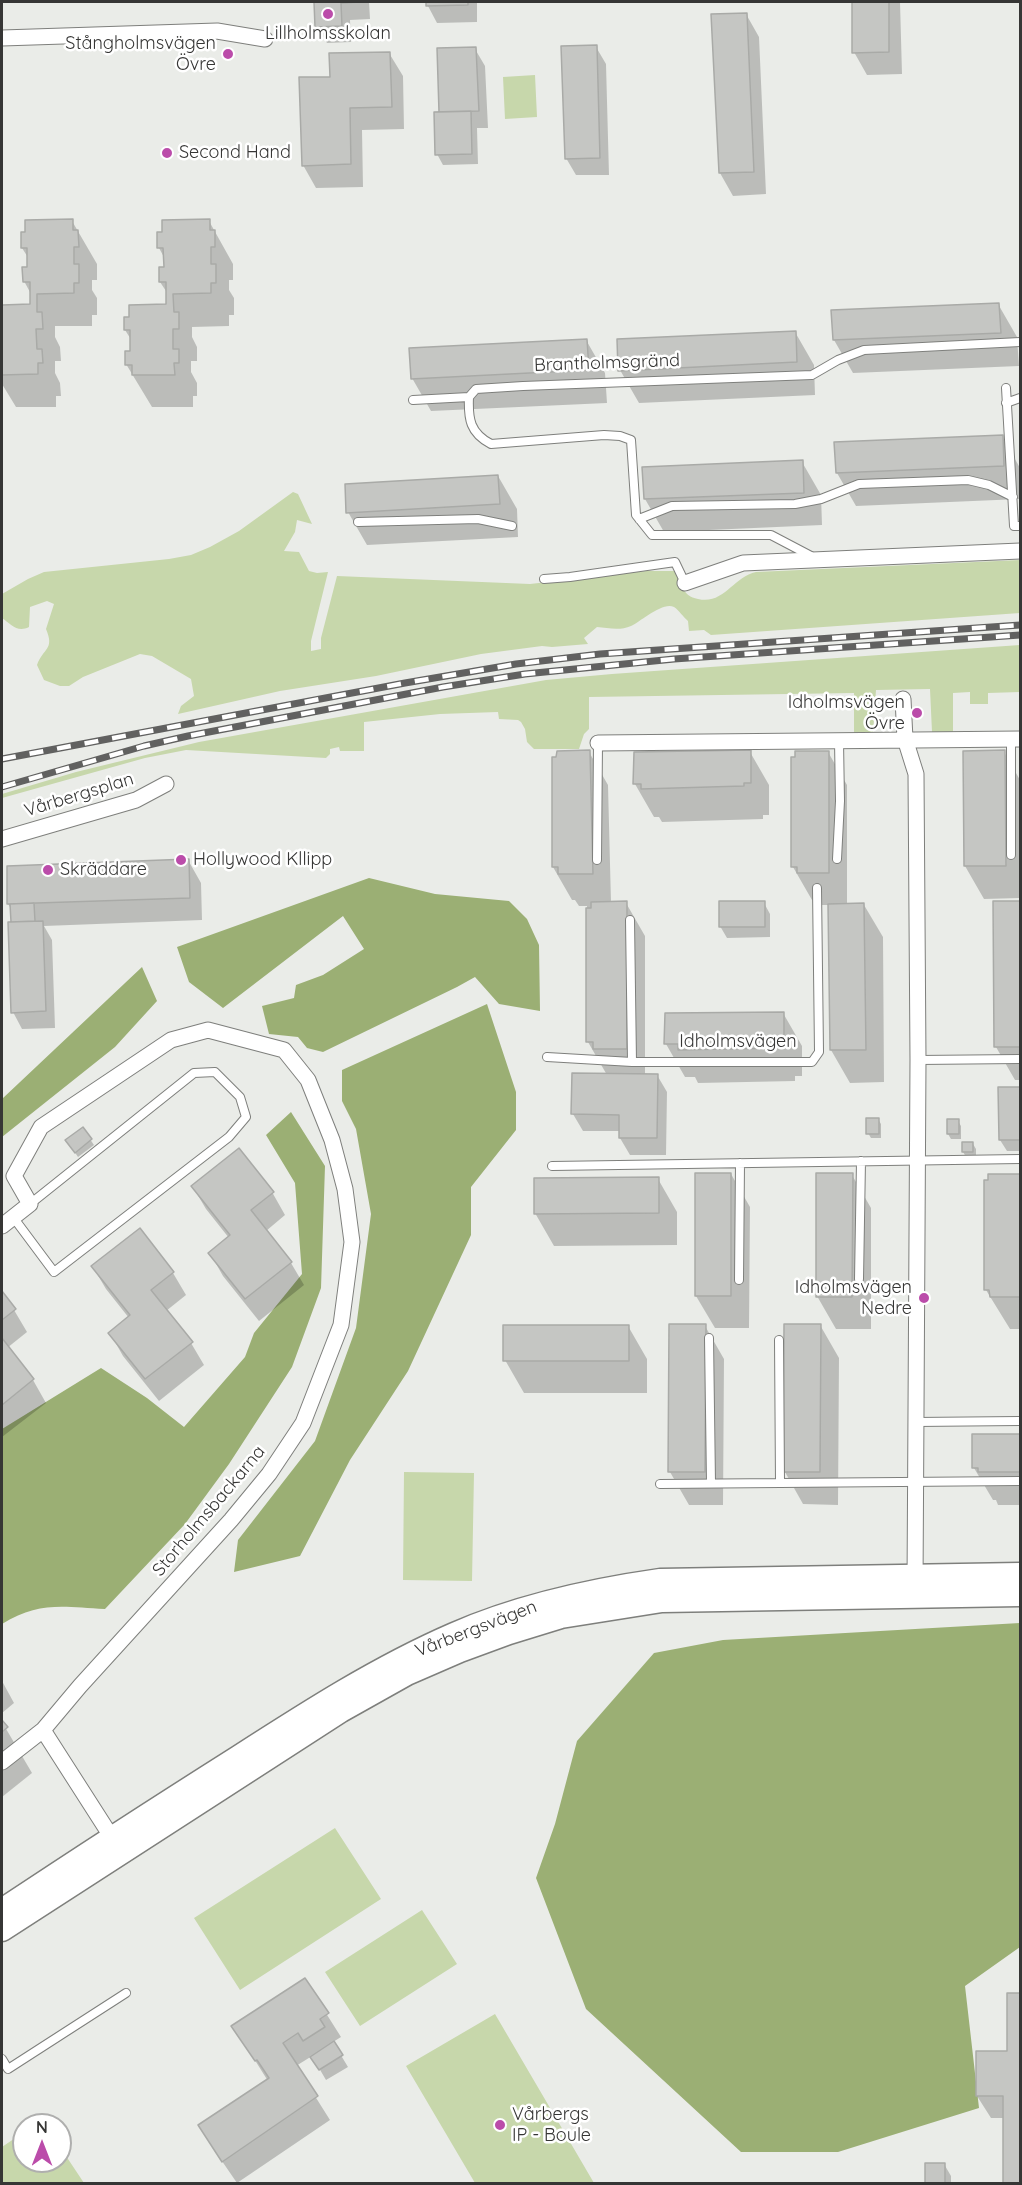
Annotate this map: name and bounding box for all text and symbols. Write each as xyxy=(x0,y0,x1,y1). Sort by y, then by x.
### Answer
marker: Lillholmsskolan xyxy=(321,7,335,21)
place label: Lillholmsskolan xyxy=(265,23,391,45)
place label: Stångholmsvägen Övre xyxy=(65,33,216,76)
marker: Stångholmsvägen Övre xyxy=(221,47,235,61)
place label: Second Hand xyxy=(179,142,291,164)
marker: Second Hand xyxy=(160,146,174,160)
street label: Brantholmsgränd xyxy=(534,350,680,376)
place label: Idholmsvägen Övre xyxy=(788,692,905,734)
marker: Idholmsvägen Övre xyxy=(910,706,924,720)
street label: Vårbergsplan xyxy=(22,768,136,822)
place label: Hollywood Kllipp xyxy=(193,849,332,871)
marker: Hollywood Kllipp xyxy=(174,853,188,867)
place label: Skräddare xyxy=(60,859,147,881)
marker: Skräddare xyxy=(41,863,55,877)
street label: Idholmsvägen xyxy=(679,1031,797,1053)
place label: Idholmsvägen Nedre xyxy=(795,1277,912,1320)
marker: Idholmsvägen Nedre xyxy=(917,1291,931,1305)
street label: Storholmsbackarna xyxy=(148,1441,270,1581)
street label: Vårbergsvägen xyxy=(412,1596,540,1662)
place label: Vårbergs IP - Boule xyxy=(512,2104,591,2146)
north arrow xyxy=(12,2113,72,2173)
text: N xyxy=(36,2117,48,2137)
marker: Vårbergs IP - Boule xyxy=(493,2118,507,2132)

